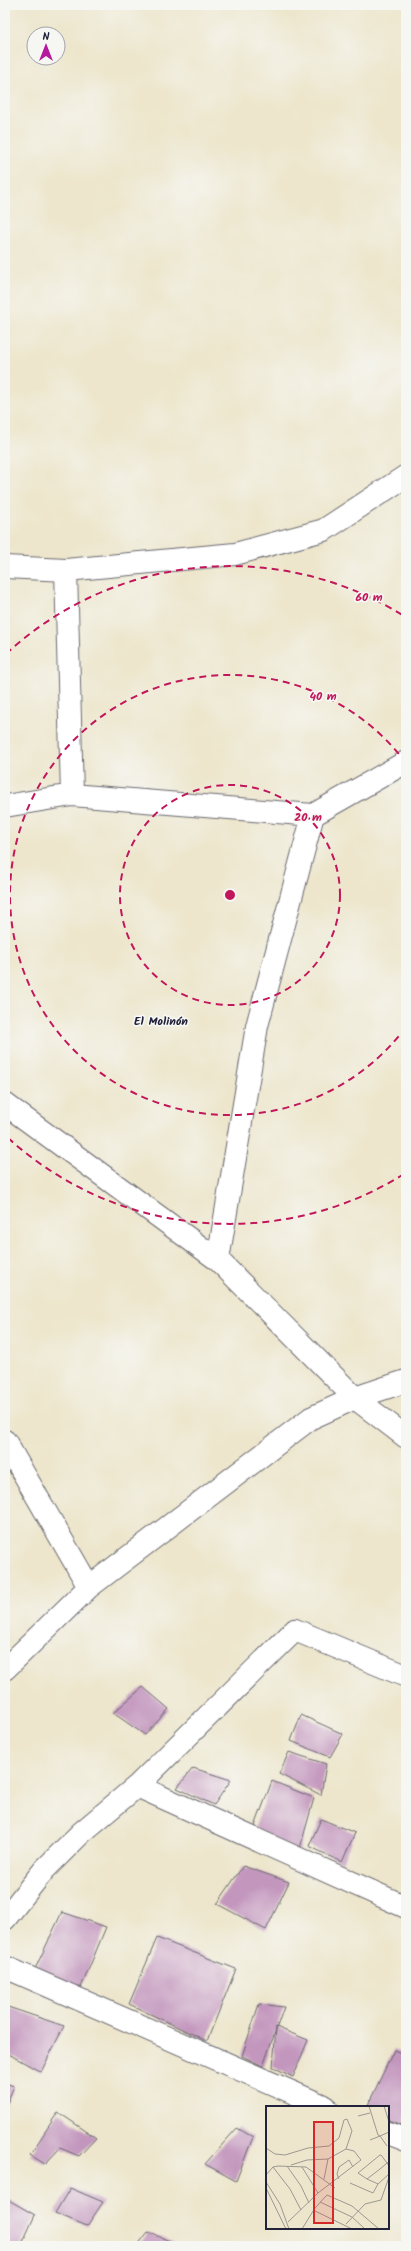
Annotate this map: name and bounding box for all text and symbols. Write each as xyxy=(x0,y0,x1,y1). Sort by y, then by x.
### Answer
north arrow xyxy=(26,26,66,66)
text: N xyxy=(43,28,50,46)
text: 60 m xyxy=(355,588,383,607)
text: 40 m xyxy=(309,687,337,706)
text: 20 m xyxy=(294,808,322,827)
centre of rings xyxy=(223,888,237,902)
district label: El Molinón xyxy=(134,1012,188,1031)
inset map xyxy=(266,2106,389,2229)

